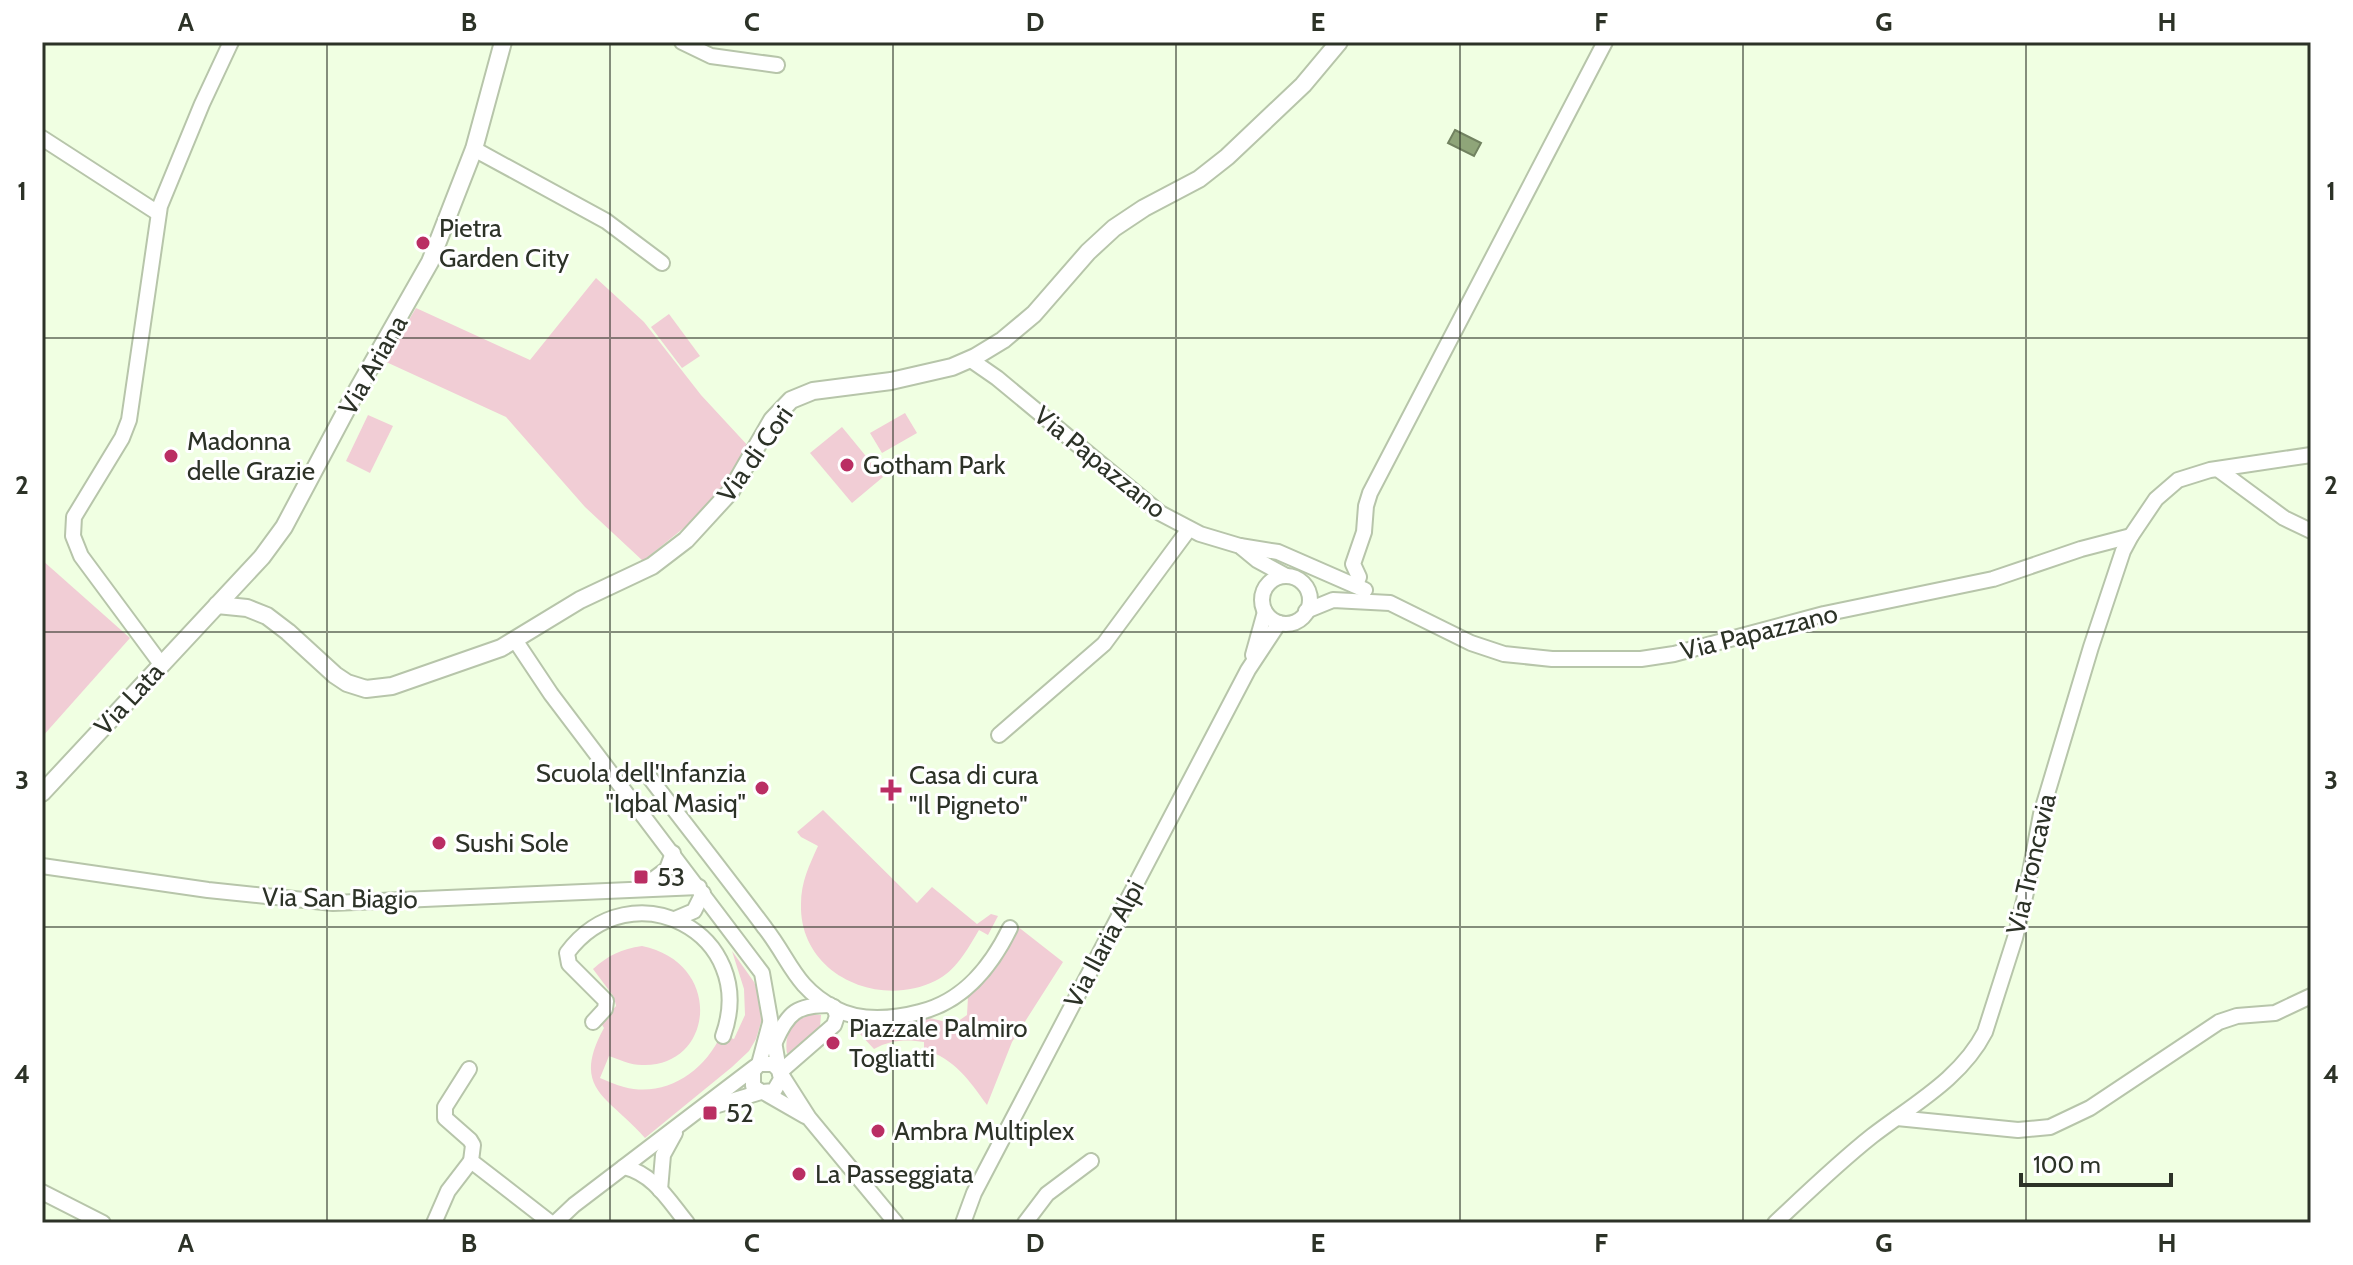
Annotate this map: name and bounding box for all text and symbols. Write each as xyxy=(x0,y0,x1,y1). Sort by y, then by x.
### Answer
text: A xyxy=(178,6,195,38)
text: B xyxy=(461,6,477,38)
text: C xyxy=(744,6,760,38)
text: D xyxy=(1026,6,1044,38)
text: E xyxy=(1311,6,1325,38)
text: F xyxy=(1594,6,1608,38)
text: G xyxy=(1875,6,1893,38)
text: H xyxy=(2158,6,2176,38)
text: 1 xyxy=(17,175,27,207)
text: 1 xyxy=(2326,175,2336,207)
place label: Pietra Garden City xyxy=(439,212,569,274)
marker: Pietra Garden City xyxy=(414,234,432,252)
street label: Via Ariana xyxy=(332,309,415,421)
street label: Via Papazzano xyxy=(1028,399,1172,525)
street label: Via di Cori xyxy=(710,400,800,508)
place label: Madonna delle Grazie xyxy=(187,425,315,487)
marker: Madonna delle Grazie xyxy=(162,447,180,465)
place label: Gotham Park xyxy=(863,449,1006,481)
marker: Gotham Park xyxy=(838,456,856,474)
text: 2 xyxy=(15,469,29,501)
text: 2 xyxy=(2324,469,2338,501)
street label: Via Papazzano xyxy=(1677,597,1841,667)
street label: Via Lata xyxy=(88,656,171,742)
place label: Scuola dell'Infanzia "Iqbal Masiq" xyxy=(536,757,747,819)
place label: Casa di cura "Il Pigneto" xyxy=(909,759,1039,821)
text: 3 xyxy=(15,764,29,796)
text: 3 xyxy=(2324,764,2338,796)
marker: Scuola dell'Infanzia "Iqbal Masiq" xyxy=(753,779,771,797)
marker: Casa di cura "Il Pigneto" xyxy=(880,779,902,801)
street label: Via Troncavia xyxy=(1999,790,2063,938)
place label: Sushi Sole xyxy=(455,827,569,859)
marker: Sushi Sole xyxy=(430,834,448,852)
place label: 53 xyxy=(657,861,685,893)
marker: 53 xyxy=(632,868,650,886)
street label: Via Ilaria Alpi xyxy=(1057,875,1151,1013)
street label: Via San Biagio xyxy=(262,881,418,915)
place label: Piazzale Palmiro Togliatti xyxy=(849,1012,1027,1074)
marker: Piazzale Palmiro Togliatti xyxy=(824,1034,842,1052)
text: 4 xyxy=(14,1058,30,1090)
text: 4 xyxy=(2323,1058,2339,1090)
place label: 52 xyxy=(726,1097,754,1129)
marker: 52 xyxy=(701,1104,719,1122)
place label: Ambra Multiplex xyxy=(894,1115,1075,1147)
marker: Ambra Multiplex xyxy=(869,1122,887,1140)
scale bar xyxy=(2021,1137,2171,1187)
text: 100 m xyxy=(2033,1150,2101,1179)
place label: La Passeggiata xyxy=(815,1158,974,1190)
marker: La Passeggiata xyxy=(790,1165,808,1183)
text: A xyxy=(178,1227,195,1259)
text: B xyxy=(461,1227,477,1259)
text: C xyxy=(744,1227,760,1259)
text: D xyxy=(1026,1227,1044,1259)
text: E xyxy=(1311,1227,1325,1259)
text: F xyxy=(1594,1227,1608,1259)
text: G xyxy=(1875,1227,1893,1259)
text: H xyxy=(2158,1227,2176,1259)

